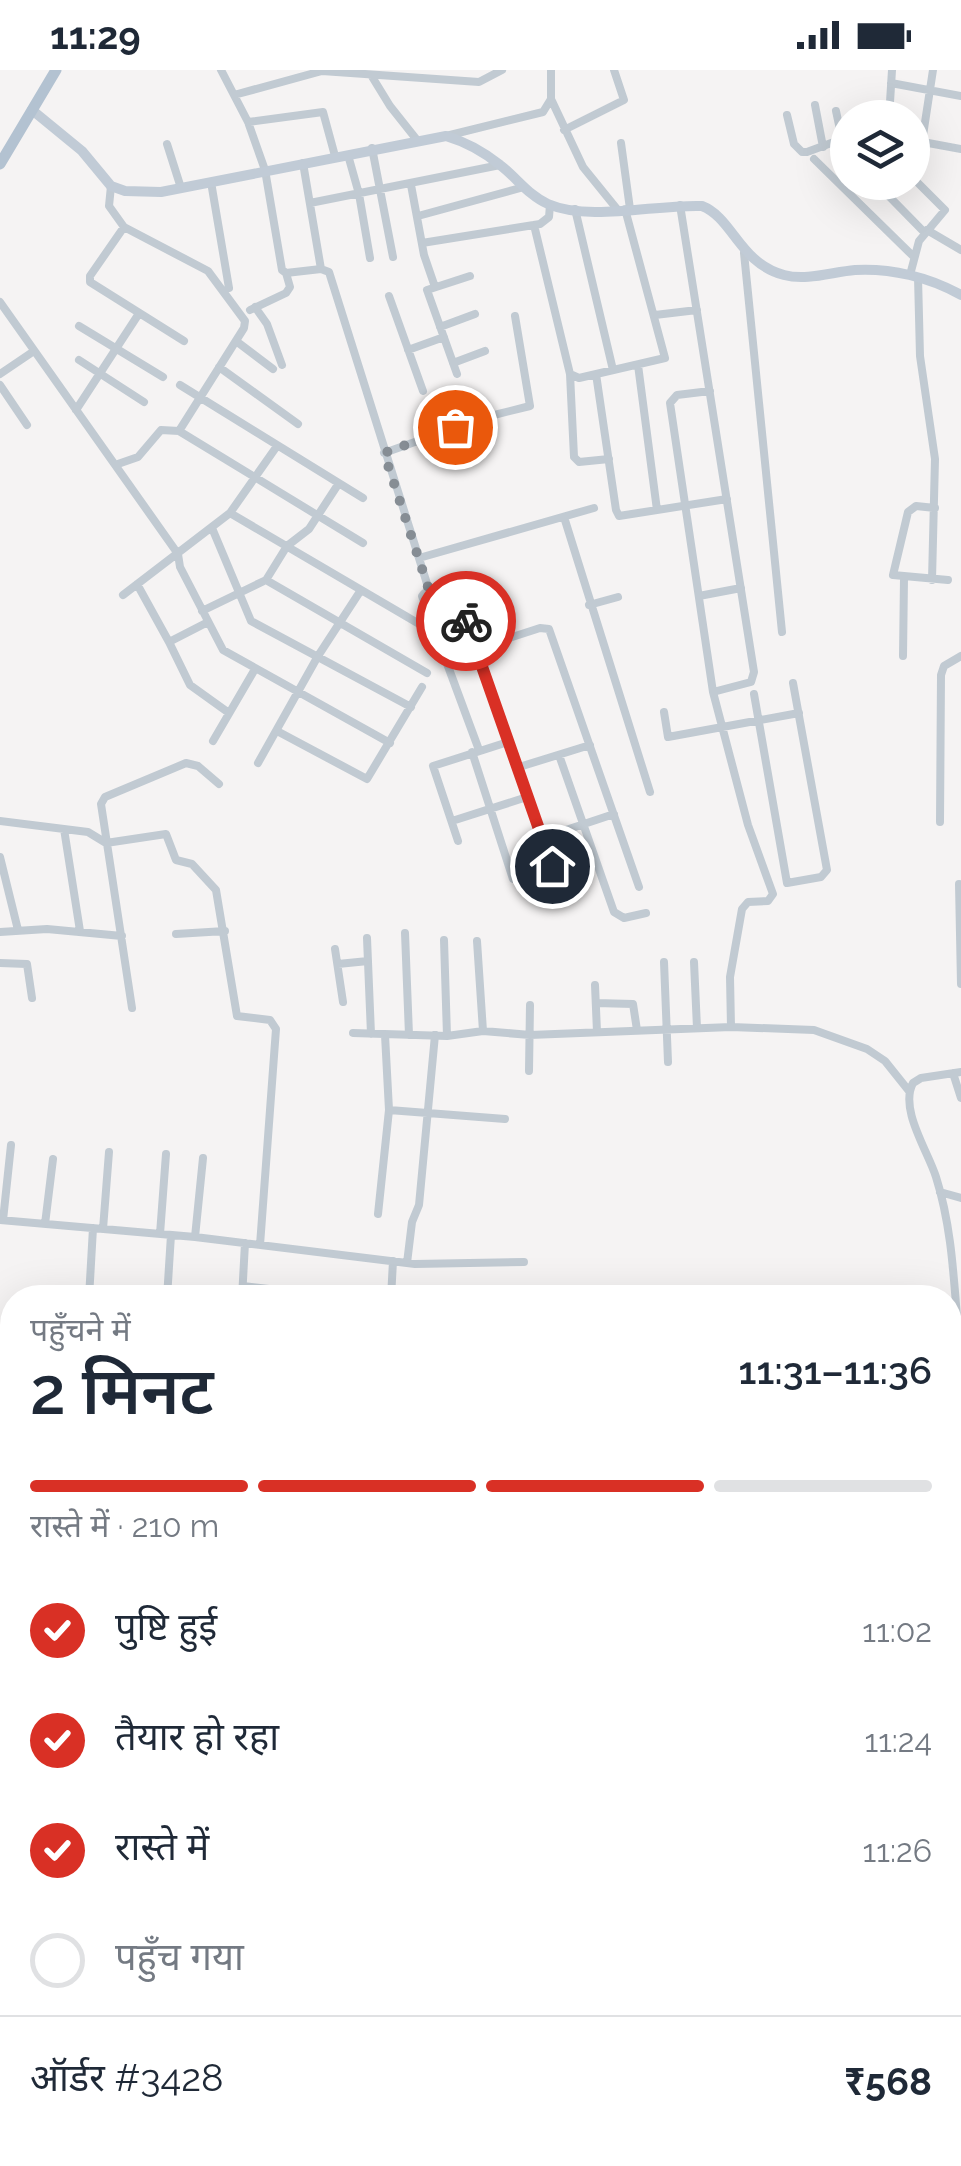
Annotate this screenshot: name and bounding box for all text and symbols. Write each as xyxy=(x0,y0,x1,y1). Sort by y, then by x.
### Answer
text: 11:29 xyxy=(50,13,141,58)
map controls xyxy=(830,100,930,200)
button: layers xyxy=(830,100,930,200)
pin xyxy=(413,385,498,470)
icon: bag xyxy=(428,400,483,455)
courier xyxy=(416,571,516,671)
icon: bike xyxy=(439,594,494,649)
pin xyxy=(510,824,595,909)
icon: home xyxy=(525,839,580,894)
text: पहुँचने में xyxy=(30,1311,131,1348)
text: 11:31–11:36 xyxy=(739,1348,932,1393)
text: 2 मिनट xyxy=(30,1353,214,1429)
text: रास्ते में · 210 m xyxy=(30,1507,219,1544)
icon: check xyxy=(30,1603,85,1658)
text: पुष्टि हुई xyxy=(115,1604,217,1649)
text: 11:02 xyxy=(862,1612,932,1649)
icon: check xyxy=(30,1713,85,1768)
text: तैयार हो रहा xyxy=(115,1714,279,1759)
text: 11:24 xyxy=(864,1722,932,1759)
icon: check xyxy=(30,1823,85,1878)
text: रास्ते में xyxy=(115,1824,209,1869)
text: 11:26 xyxy=(863,1832,932,1869)
text: पहुँच गया xyxy=(115,1934,244,1979)
text: ऑर्डर #3428 xyxy=(30,2055,224,2100)
text: ₹568 xyxy=(845,2059,932,2104)

